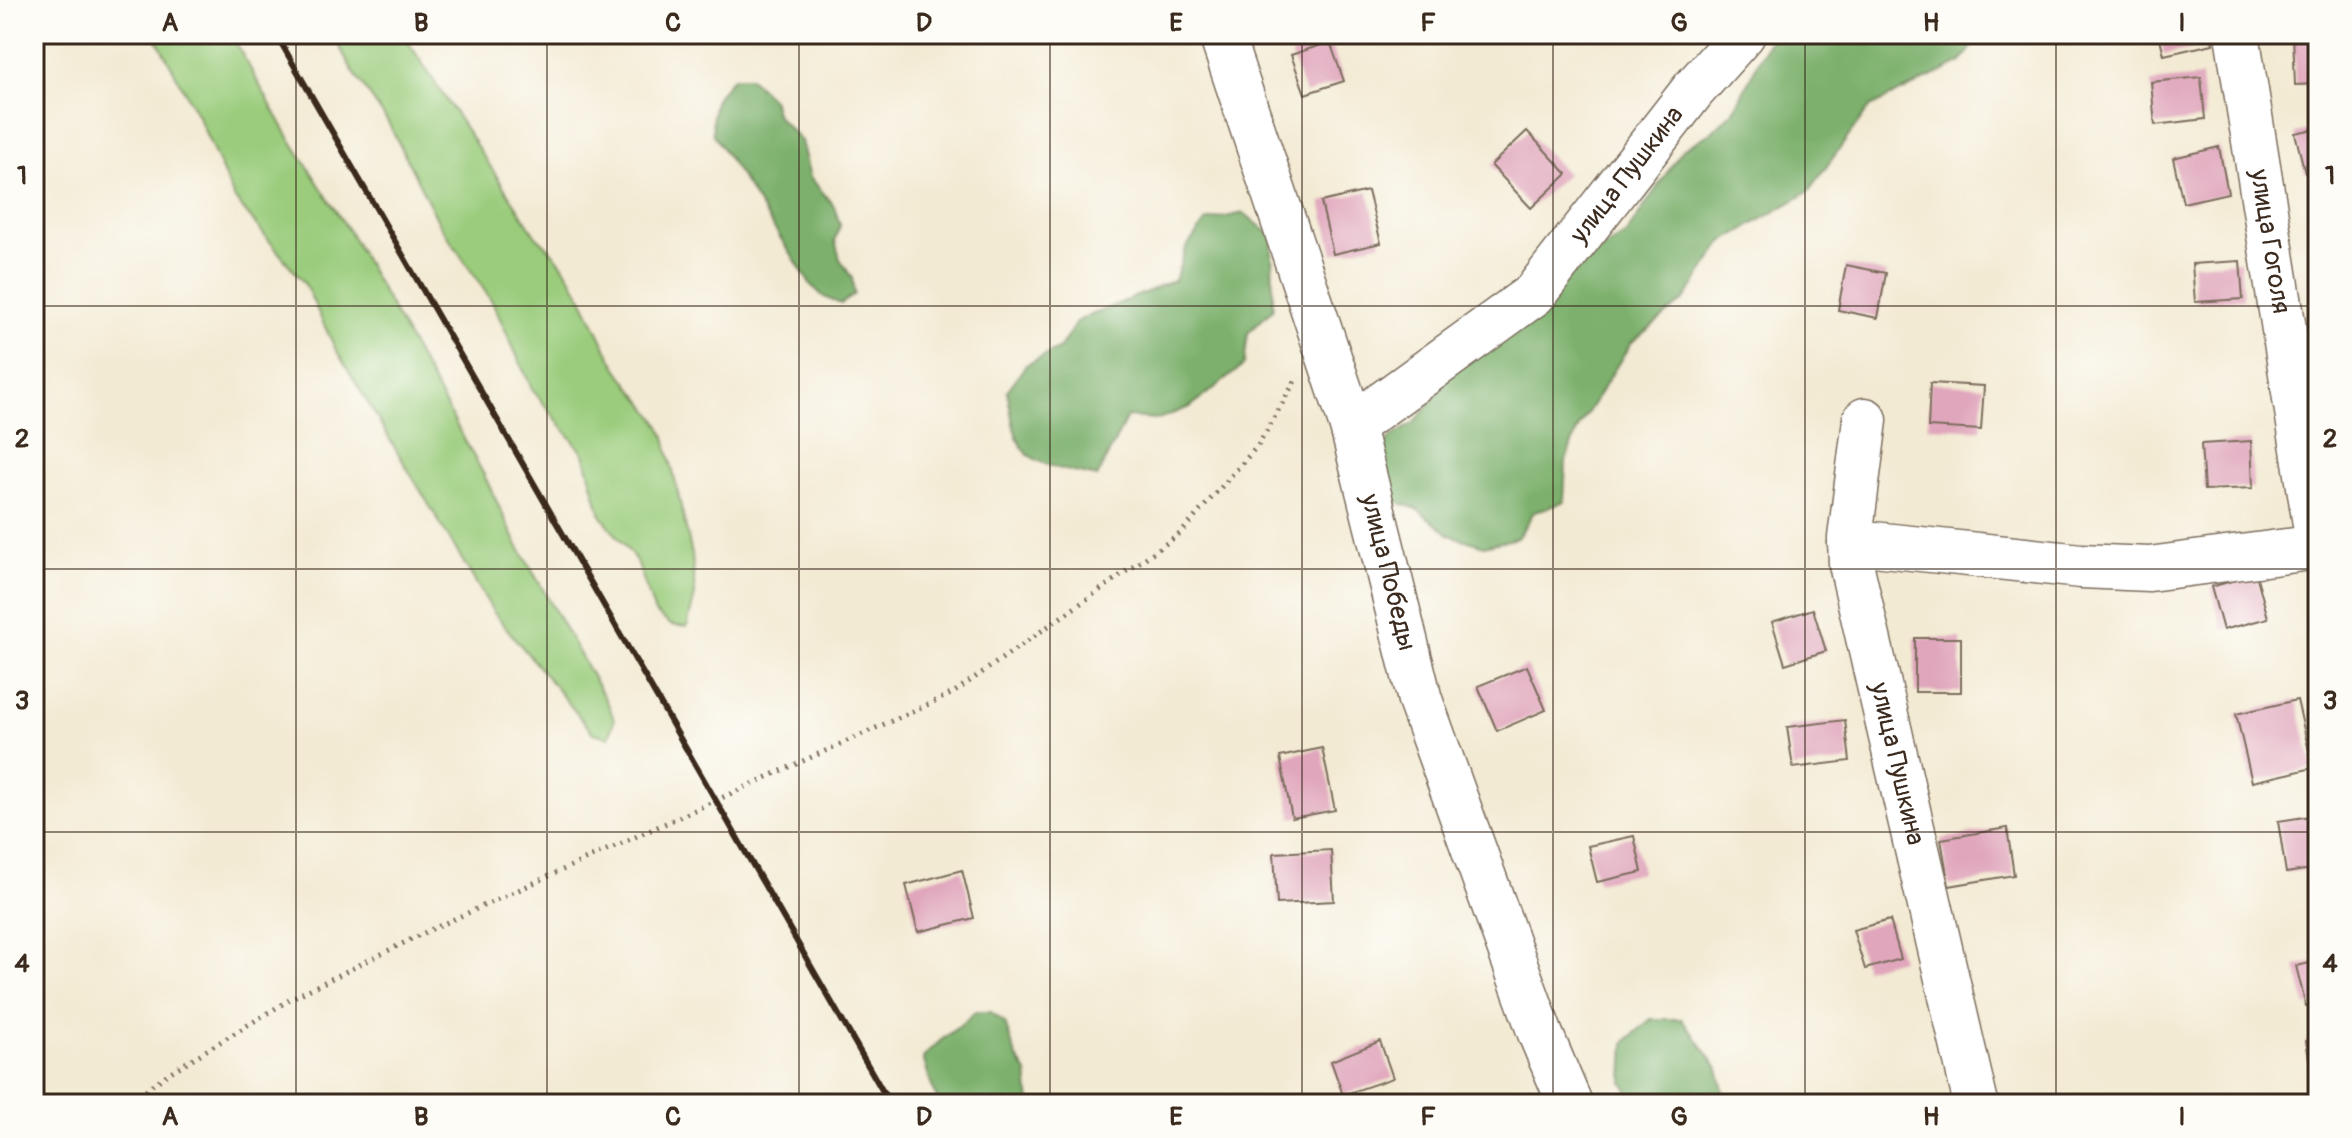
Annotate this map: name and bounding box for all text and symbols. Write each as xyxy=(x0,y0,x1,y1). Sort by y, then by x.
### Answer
text: A xyxy=(162,7,179,39)
text: B xyxy=(414,7,428,39)
text: C xyxy=(665,7,681,39)
text: D xyxy=(916,7,932,39)
text: E xyxy=(1169,7,1183,39)
text: F xyxy=(1420,7,1436,39)
text: G xyxy=(1670,7,1688,39)
text: H xyxy=(1923,7,1939,39)
text: I xyxy=(2178,7,2186,39)
street label: улица Пушкина xyxy=(1563,100,1691,251)
text: 1 xyxy=(17,160,27,192)
text: 1 xyxy=(2325,160,2335,192)
street label: улица Гоголя xyxy=(2243,166,2297,316)
text: 2 xyxy=(15,423,29,455)
text: 2 xyxy=(2323,423,2337,455)
street label: улица Победы xyxy=(1353,490,1423,654)
street label: улица Пушкина xyxy=(1863,678,1932,848)
text: 3 xyxy=(15,685,29,717)
text: 3 xyxy=(2323,685,2337,717)
text: 4 xyxy=(14,948,30,980)
text: 4 xyxy=(2322,948,2338,980)
text: A xyxy=(162,1101,179,1133)
text: B xyxy=(414,1101,428,1133)
text: C xyxy=(665,1101,681,1133)
text: D xyxy=(916,1101,932,1133)
text: E xyxy=(1169,1101,1183,1133)
text: F xyxy=(1420,1101,1436,1133)
text: G xyxy=(1670,1101,1688,1133)
text: H xyxy=(1923,1101,1939,1133)
text: I xyxy=(2178,1101,2186,1133)

